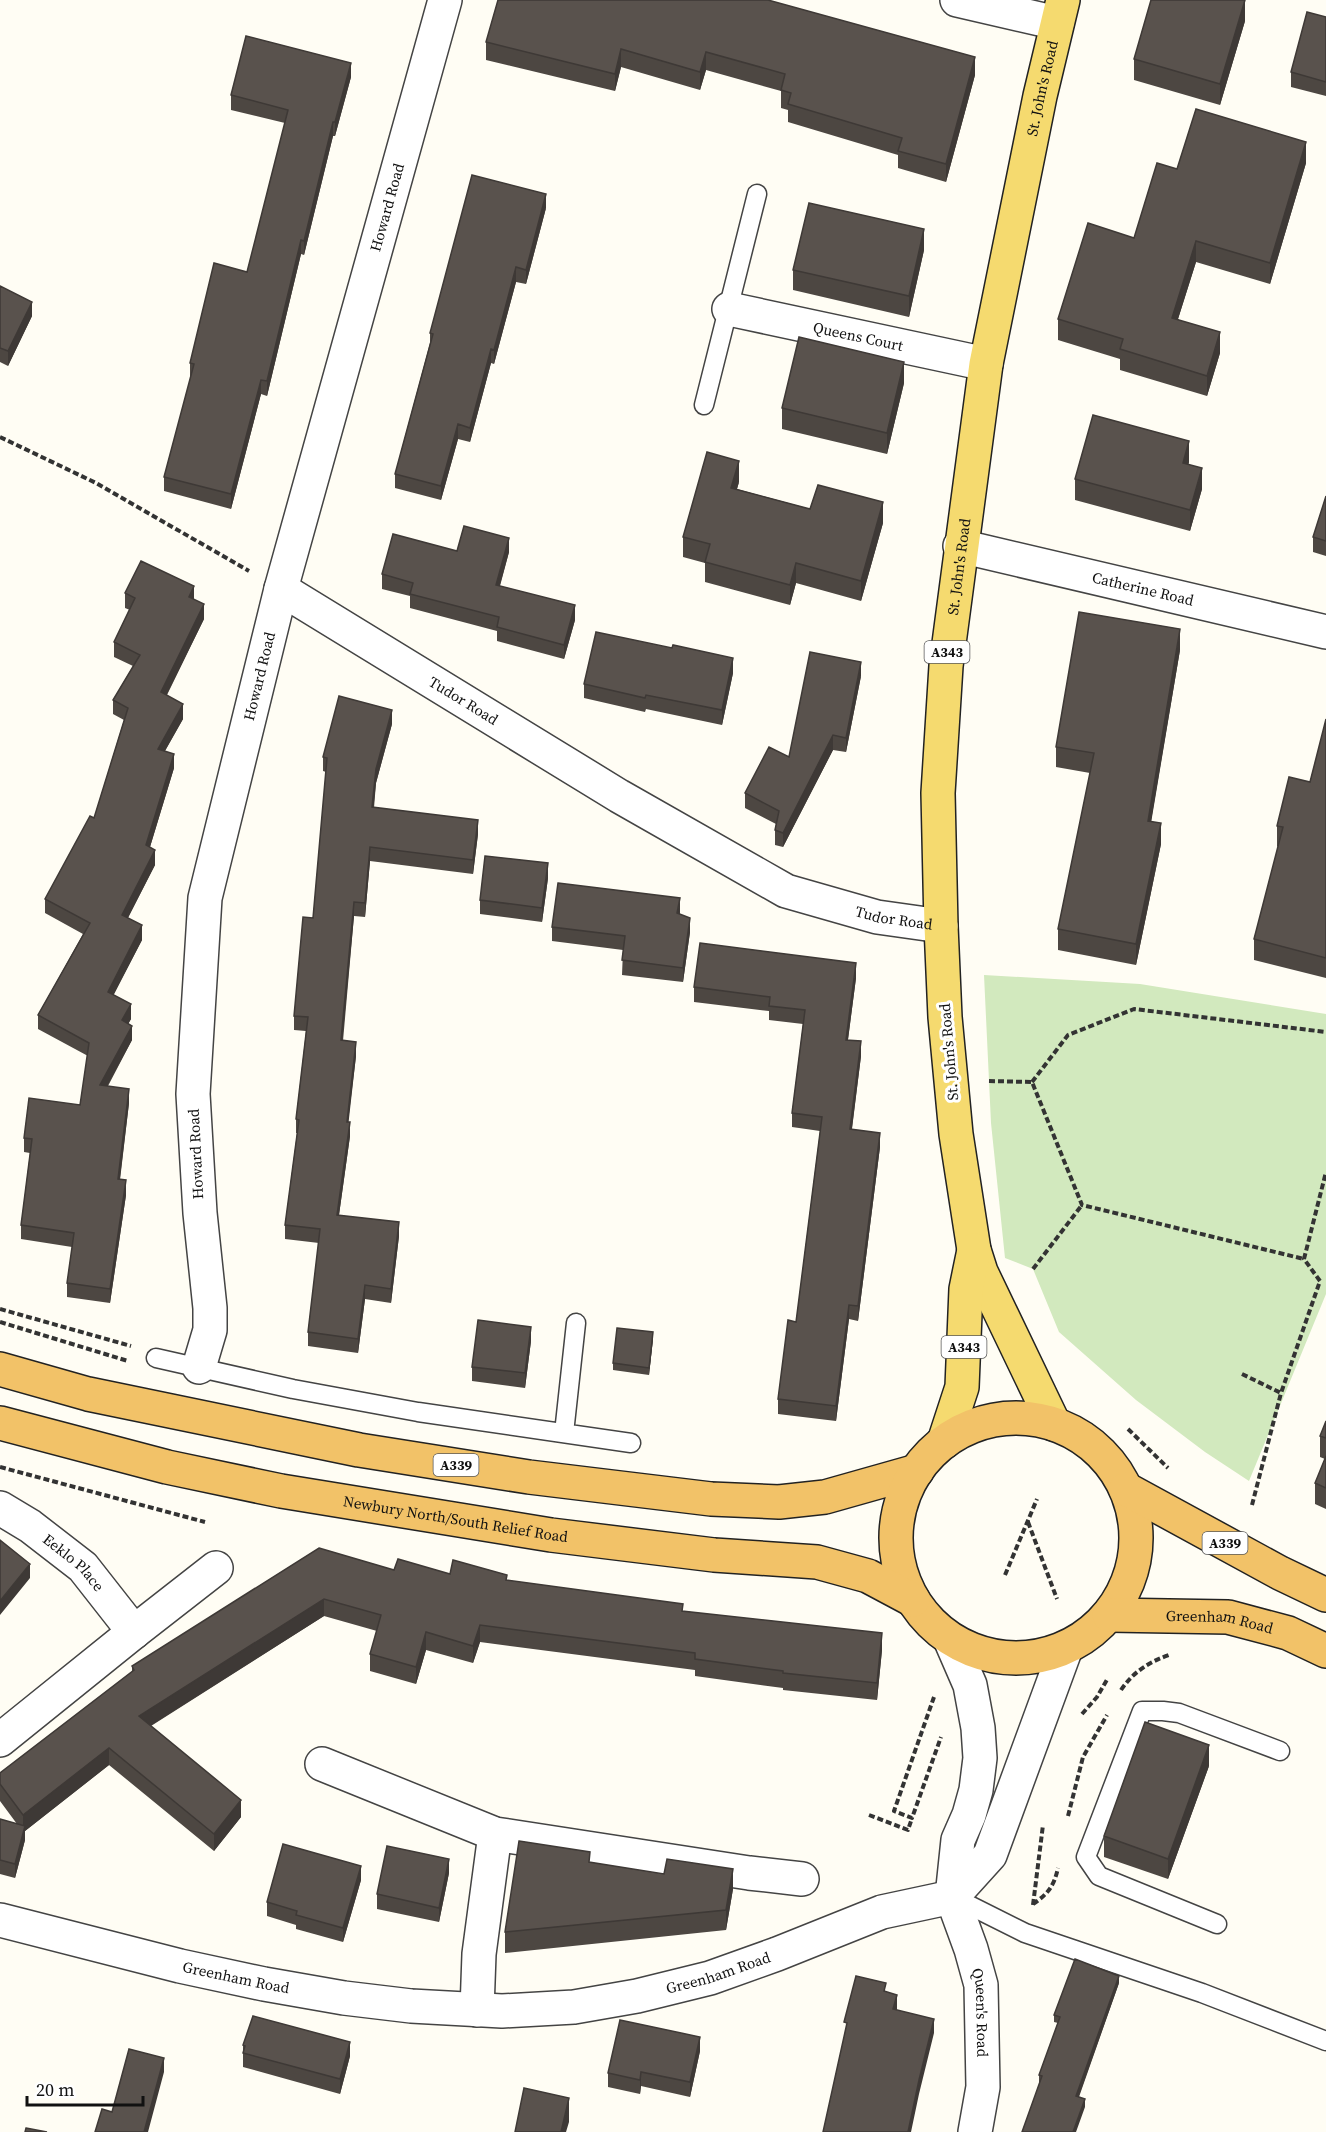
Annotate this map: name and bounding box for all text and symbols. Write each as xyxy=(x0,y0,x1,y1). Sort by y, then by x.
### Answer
street label: St. John's Road xyxy=(1021,38,1063,138)
street label: Howard Road xyxy=(364,160,409,254)
street label: Queens Court xyxy=(811,316,905,356)
street label: St. John's Road xyxy=(942,517,976,617)
street label: Catherine Road xyxy=(1090,566,1197,611)
street label: Howard Road xyxy=(238,629,280,723)
road number: A343 xyxy=(924,641,970,663)
street label: Tudor Road xyxy=(425,671,503,730)
street label: Tudor Road xyxy=(853,900,934,935)
street label: St. John's Road xyxy=(934,1002,963,1101)
street label: Howard Road xyxy=(183,1108,208,1200)
road number: A343 xyxy=(942,1336,986,1358)
road number: A339 xyxy=(434,1454,478,1476)
street label: Newbury North/South Relief Road xyxy=(342,1490,570,1547)
street label: Eeklo Place xyxy=(39,1529,109,1596)
road number: A339 xyxy=(1202,1532,1248,1554)
street label: Greenham Road xyxy=(1166,1605,1276,1639)
street label: Greenham Road xyxy=(664,1946,774,1998)
street label: Greenham Road xyxy=(181,1956,292,1998)
street label: Queen's Road xyxy=(967,1966,993,2058)
scale bar xyxy=(27,2069,142,2107)
text: 20 m xyxy=(36,2077,74,2102)

